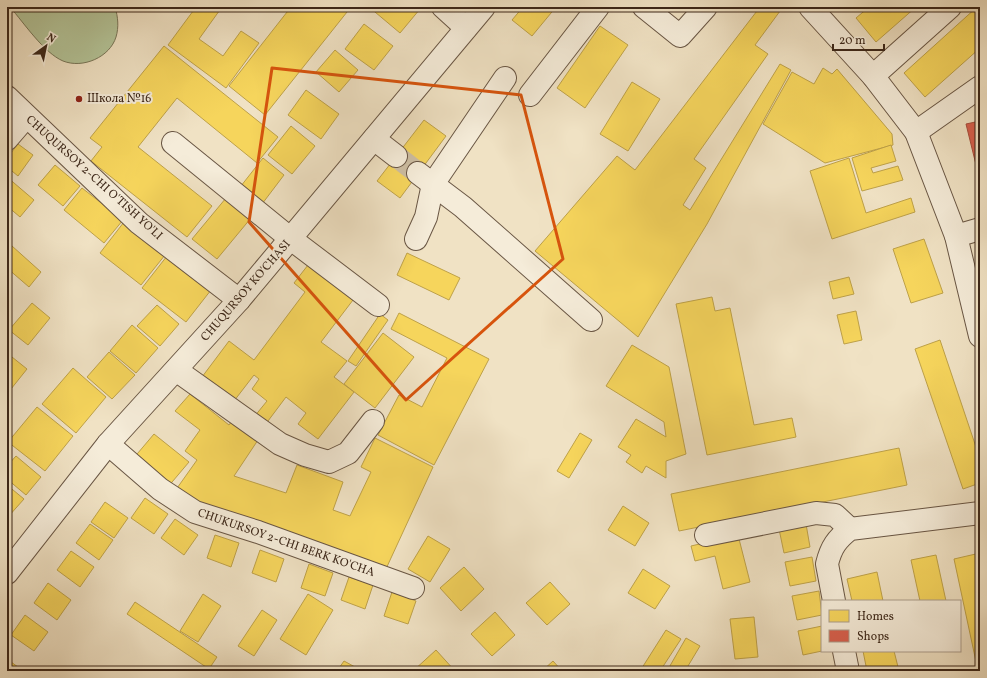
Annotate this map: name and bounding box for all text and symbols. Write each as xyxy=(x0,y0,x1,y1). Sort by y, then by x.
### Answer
north arrow xyxy=(26,26,66,66)
scale bar xyxy=(833,26,884,52)
text: N xyxy=(43,30,58,47)
text: 20 m xyxy=(839,33,866,49)
place label: Школа №16 xyxy=(87,91,151,107)
marker: Школа №16 xyxy=(74,94,84,104)
street label: CHUQURSOY 2-CHI O'TISH YO'LI xyxy=(22,112,166,244)
street label: CHUQURSOY KO'CHASI xyxy=(197,237,295,345)
street label: CHUKURSOY 2-CHI BERK KO'CHA xyxy=(195,505,377,581)
legend xyxy=(821,600,961,652)
text: Homes xyxy=(857,609,894,625)
text: Shops xyxy=(857,629,889,645)

